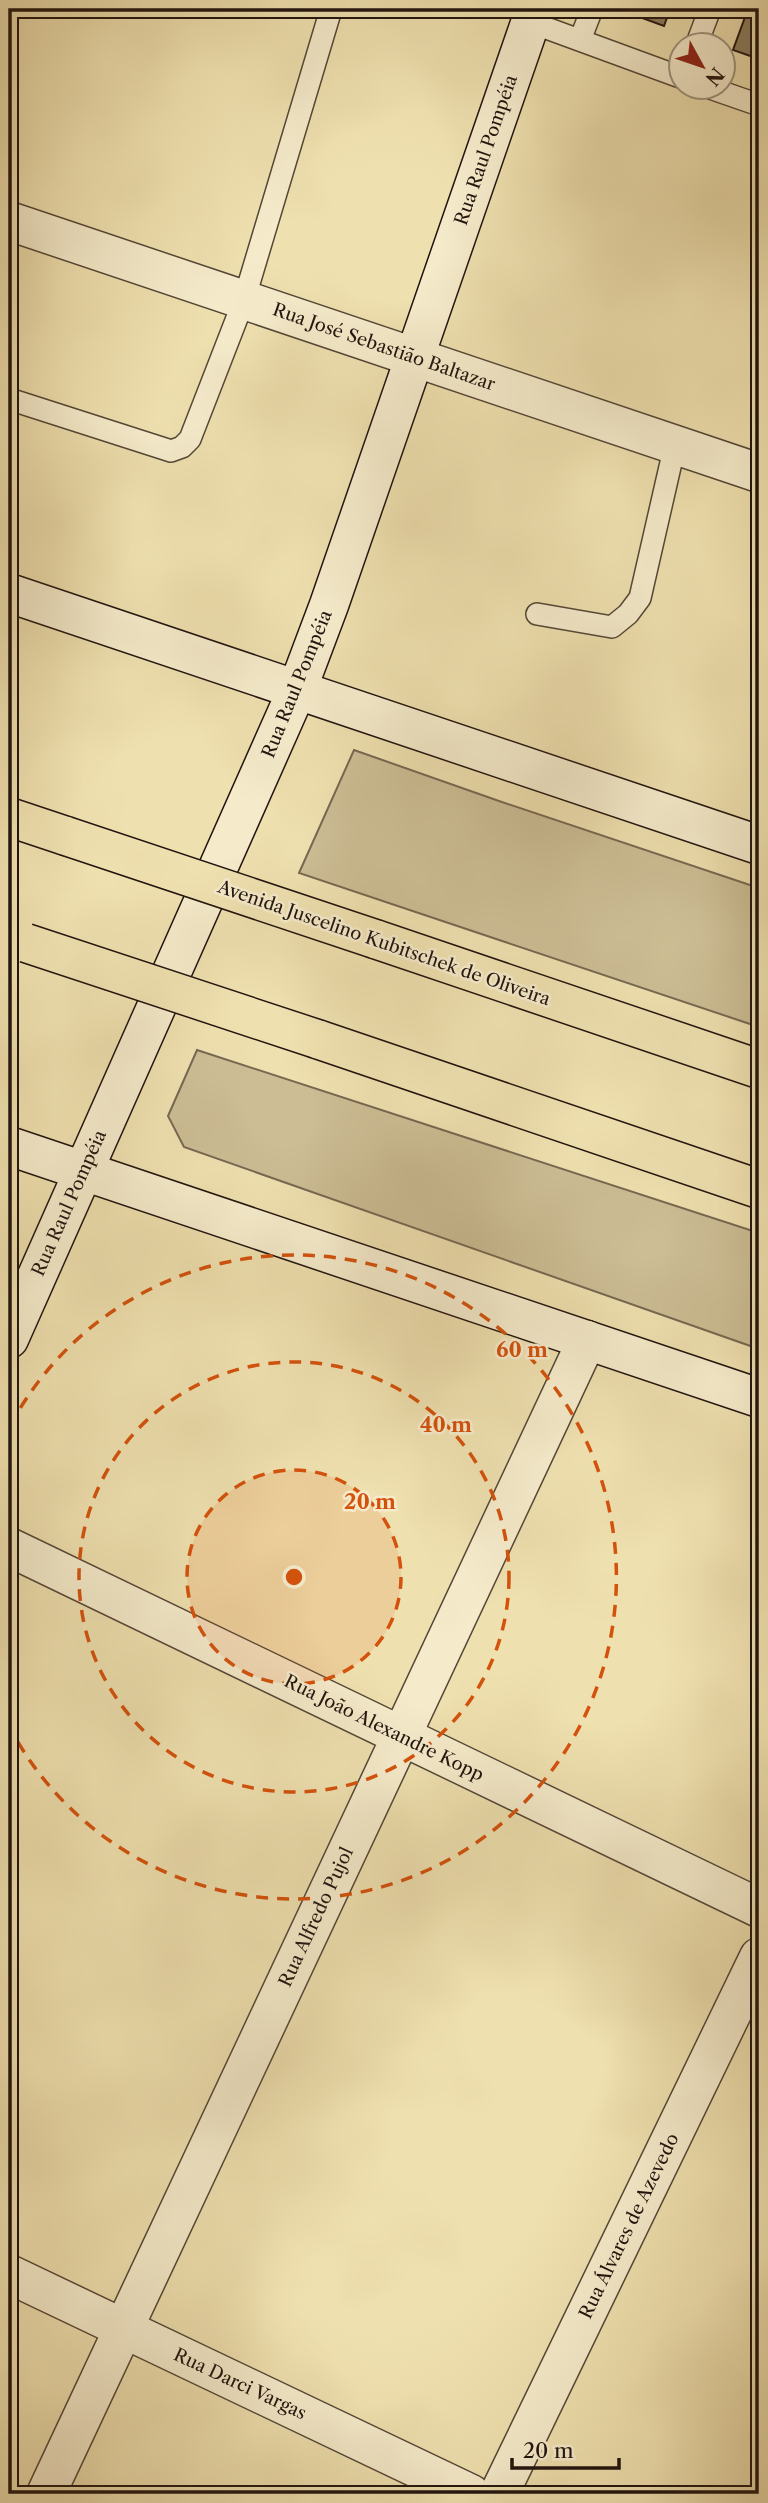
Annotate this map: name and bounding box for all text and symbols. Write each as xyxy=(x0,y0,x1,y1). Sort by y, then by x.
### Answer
north arrow xyxy=(666,32,736,102)
text: N xyxy=(701,63,729,90)
street label: Rua Raul Pompéia xyxy=(450,71,522,228)
street label: Rua José Sebastião Baltazar xyxy=(270,299,499,396)
street label: Rua Raul Pompéia xyxy=(257,606,337,761)
street label: Avenida Juscelino Kubitschek de Oliveira xyxy=(214,875,554,1011)
street label: Rua Raul Pompéia xyxy=(27,1126,111,1279)
text: 60 m xyxy=(496,1337,548,1362)
text: 40 m xyxy=(420,1412,472,1437)
text: 20 m xyxy=(344,1489,396,1514)
centre of rings xyxy=(282,1565,306,1589)
street label: Rua João Alexandre Kopp xyxy=(281,1670,487,1786)
street label: Rua Alfredo Pujol xyxy=(274,1844,358,1990)
street label: Rua Álvares de Azevedo xyxy=(574,2129,684,2322)
street label: Rua Darci Vargas xyxy=(170,2344,310,2424)
scale bar xyxy=(512,2426,619,2470)
text: 20 m xyxy=(523,2438,574,2463)

